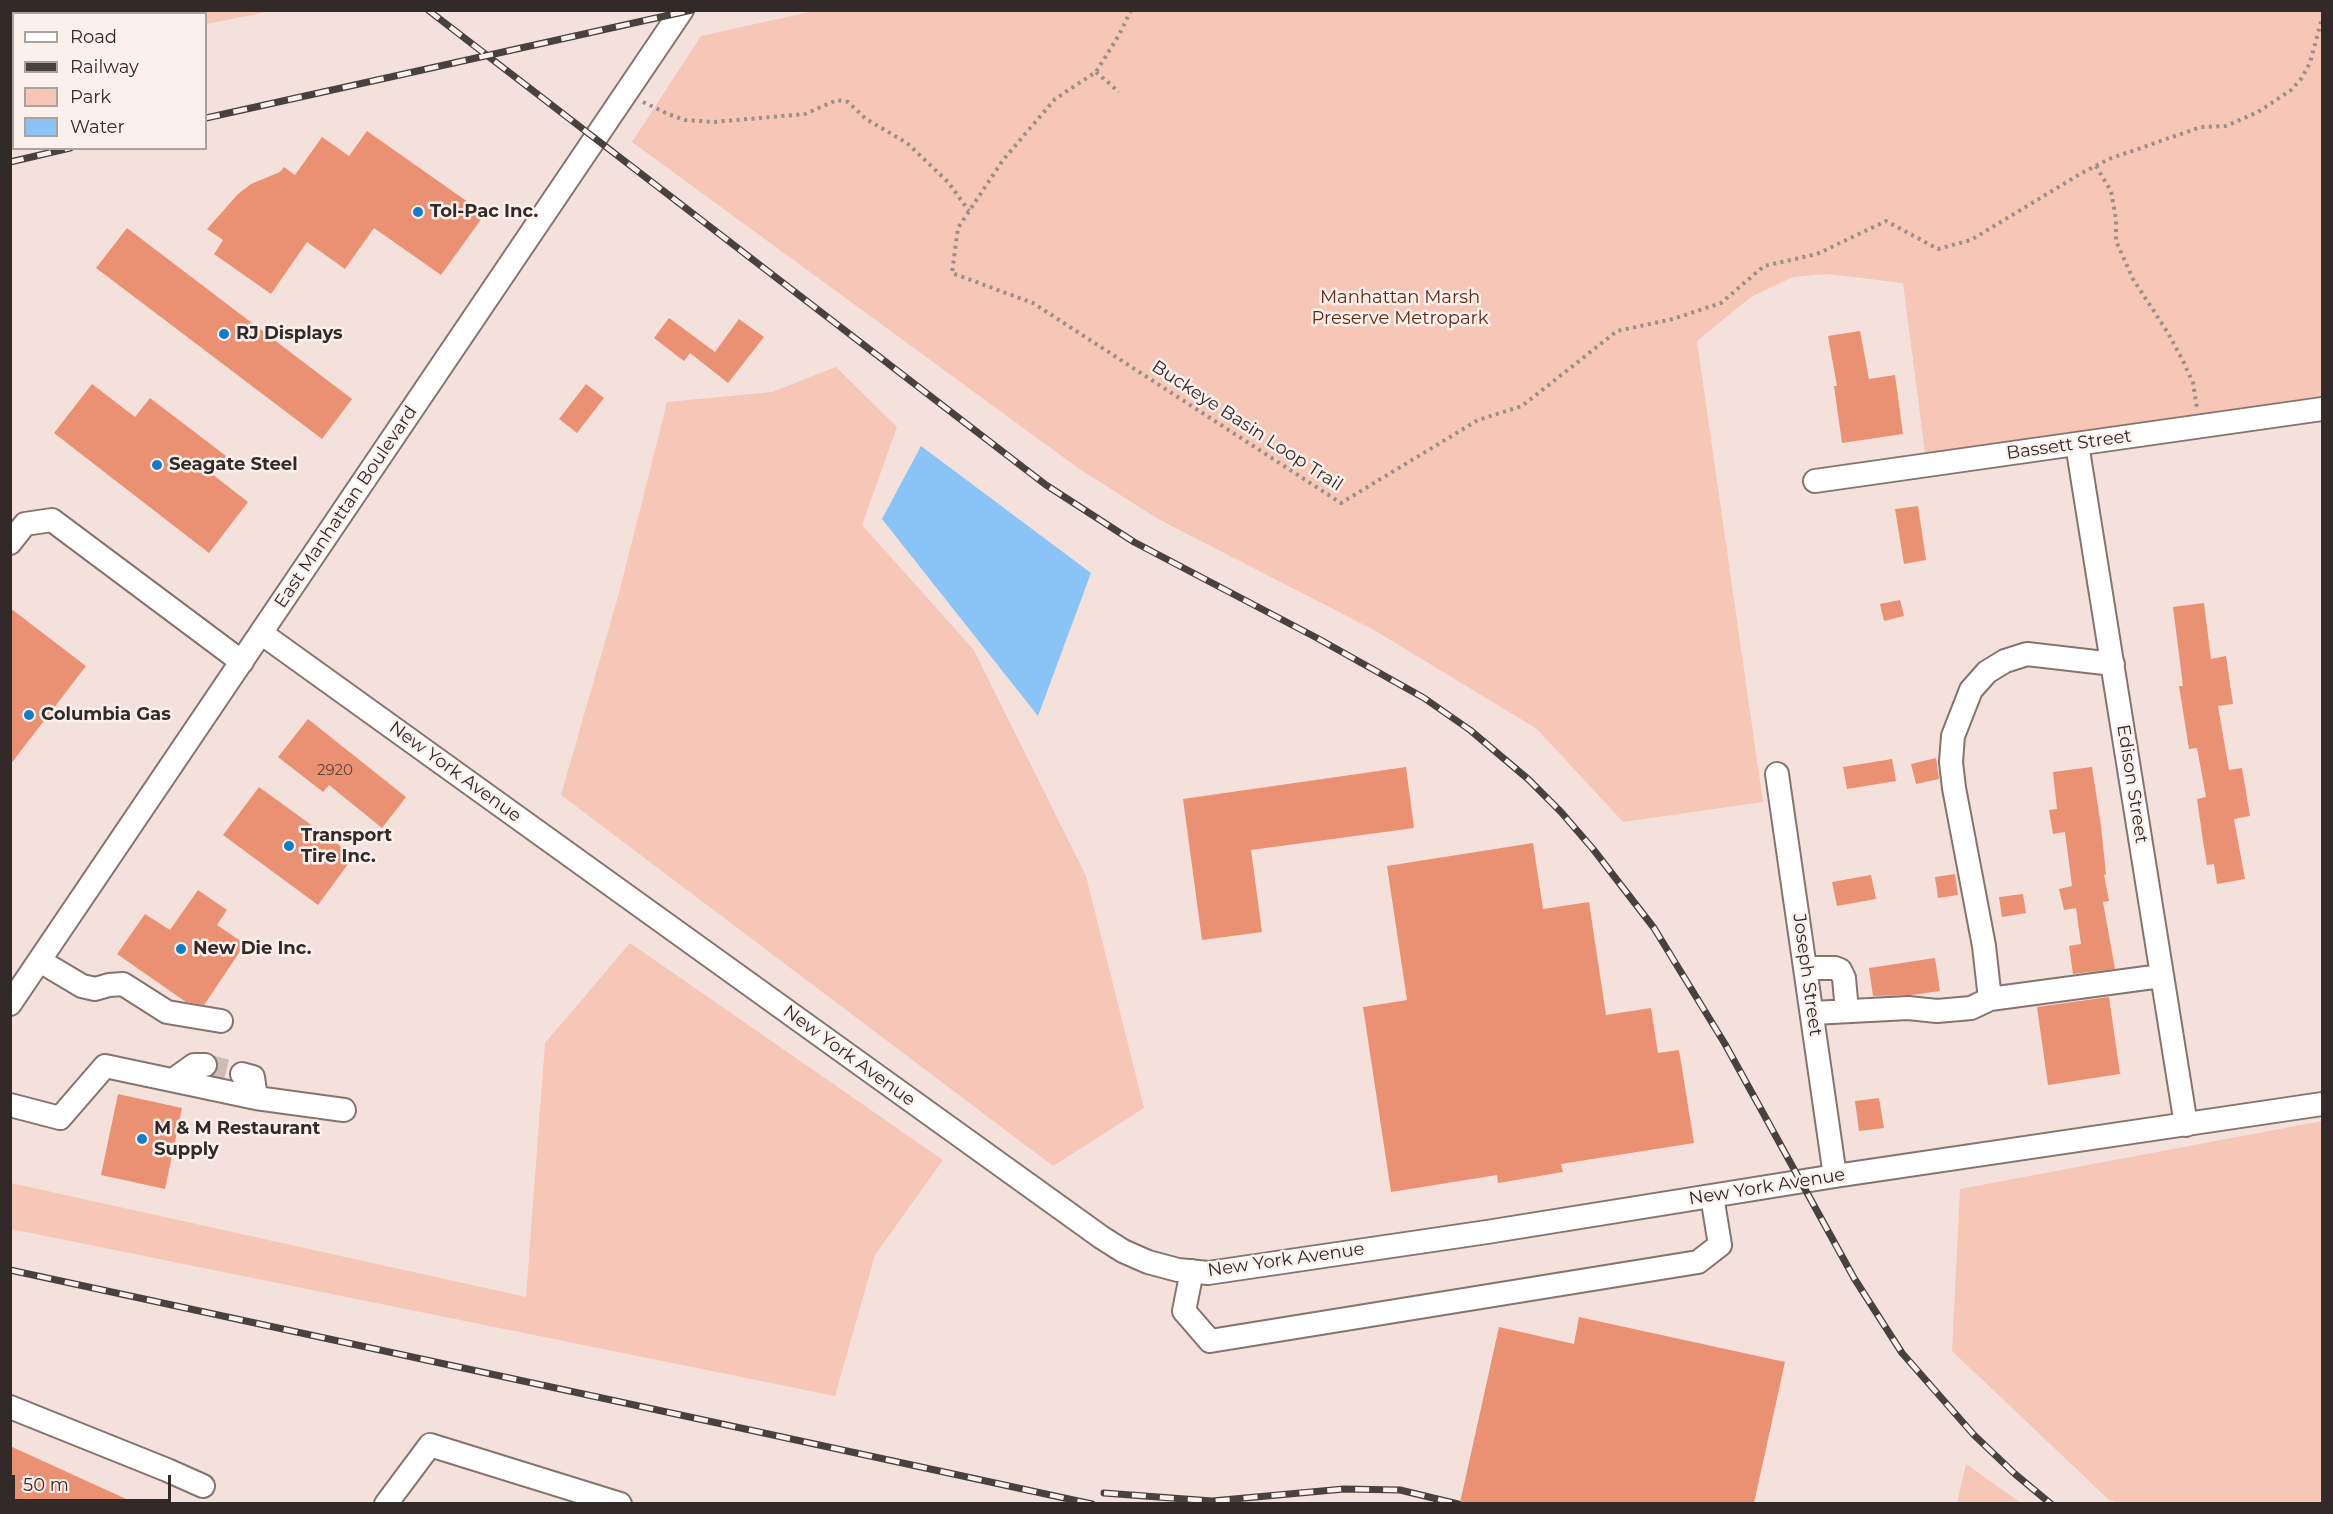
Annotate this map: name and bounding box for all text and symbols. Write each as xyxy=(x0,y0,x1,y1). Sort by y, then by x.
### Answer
legend xyxy=(12,12,207,150)
text: Road xyxy=(70,26,117,48)
text: Railway xyxy=(70,56,139,78)
text: Park xyxy=(70,86,111,108)
text: Water xyxy=(70,116,125,138)
place label: Tol-Pac Inc. xyxy=(430,201,538,223)
marker: Tol-Pac Inc. xyxy=(411,205,425,219)
park label: Manhattan Marsh Preserve Metropark xyxy=(1312,287,1488,330)
place label: RJ Displays xyxy=(236,323,343,345)
marker: RJ Displays xyxy=(217,327,231,341)
street label: Buckeye Basin Loop Trail xyxy=(1147,356,1347,496)
street label: East Manhattan Boulevard xyxy=(270,402,422,612)
street label: Bassett Street xyxy=(2005,426,2133,464)
place label: Seagate Steel xyxy=(169,454,298,476)
marker: Seagate Steel xyxy=(150,458,164,472)
place label: Columbia Gas xyxy=(41,704,171,726)
marker: Columbia Gas xyxy=(22,708,36,722)
street label: New York Avenue xyxy=(385,717,525,827)
street label: Edison Street xyxy=(2112,723,2152,845)
house number: 2920 xyxy=(317,762,353,780)
place label: Transport Tire Inc. xyxy=(301,825,392,868)
marker: Transport Tire Inc. xyxy=(282,839,296,853)
street label: Joseph Street xyxy=(1788,912,1826,1038)
place label: New Die Inc. xyxy=(193,938,312,960)
marker: New Die Inc. xyxy=(174,942,188,956)
street label: New York Avenue xyxy=(779,1001,919,1111)
place label: M & M Restaurant Supply xyxy=(154,1118,320,1160)
marker: M & M Restaurant Supply xyxy=(135,1132,149,1146)
street label: New York Avenue xyxy=(1687,1164,1847,1210)
street label: New York Avenue xyxy=(1206,1238,1366,1282)
scale bar xyxy=(15,1463,174,1501)
text: 50 m xyxy=(23,1474,69,1496)

